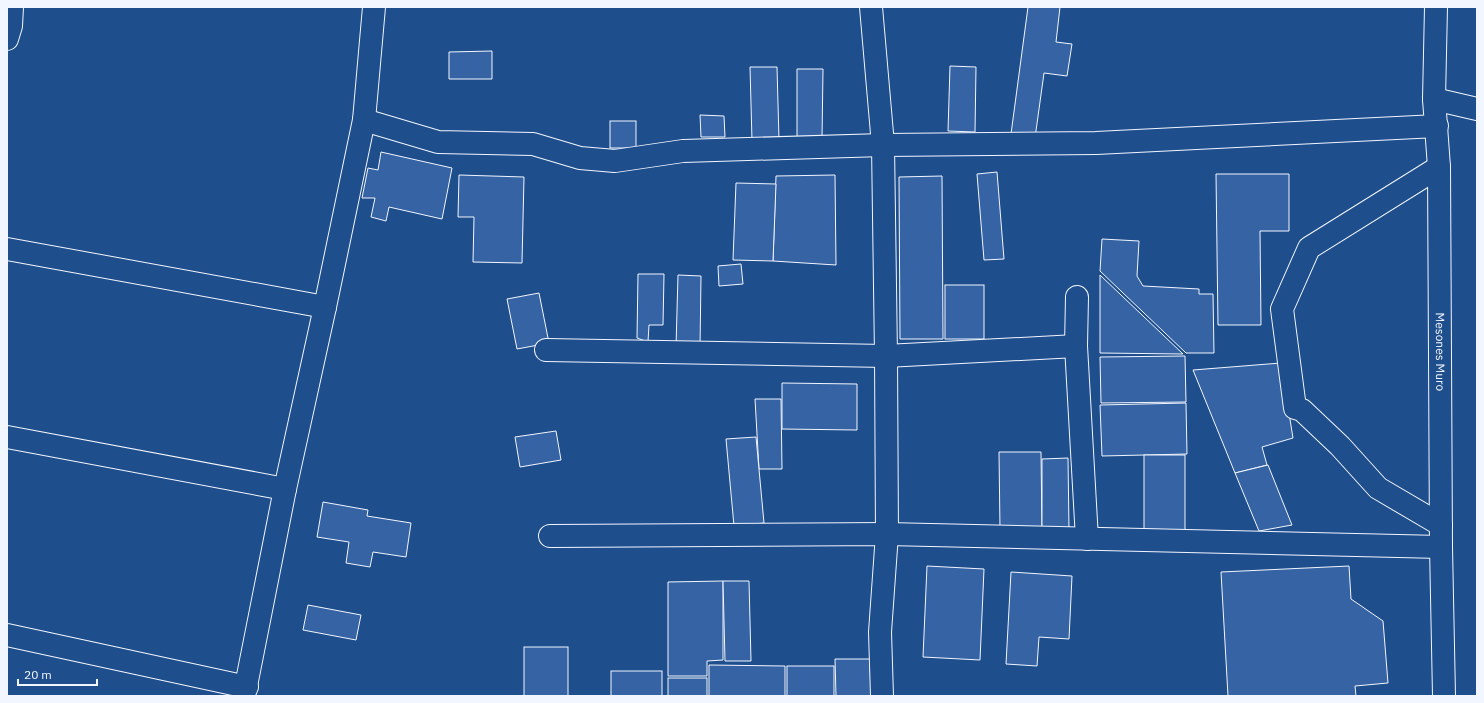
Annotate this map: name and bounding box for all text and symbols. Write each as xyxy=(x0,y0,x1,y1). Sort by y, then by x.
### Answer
street label: Mesones Muro xyxy=(1433,312,1448,391)
scale bar xyxy=(18,661,97,687)
text: 20 m xyxy=(24,667,52,682)

